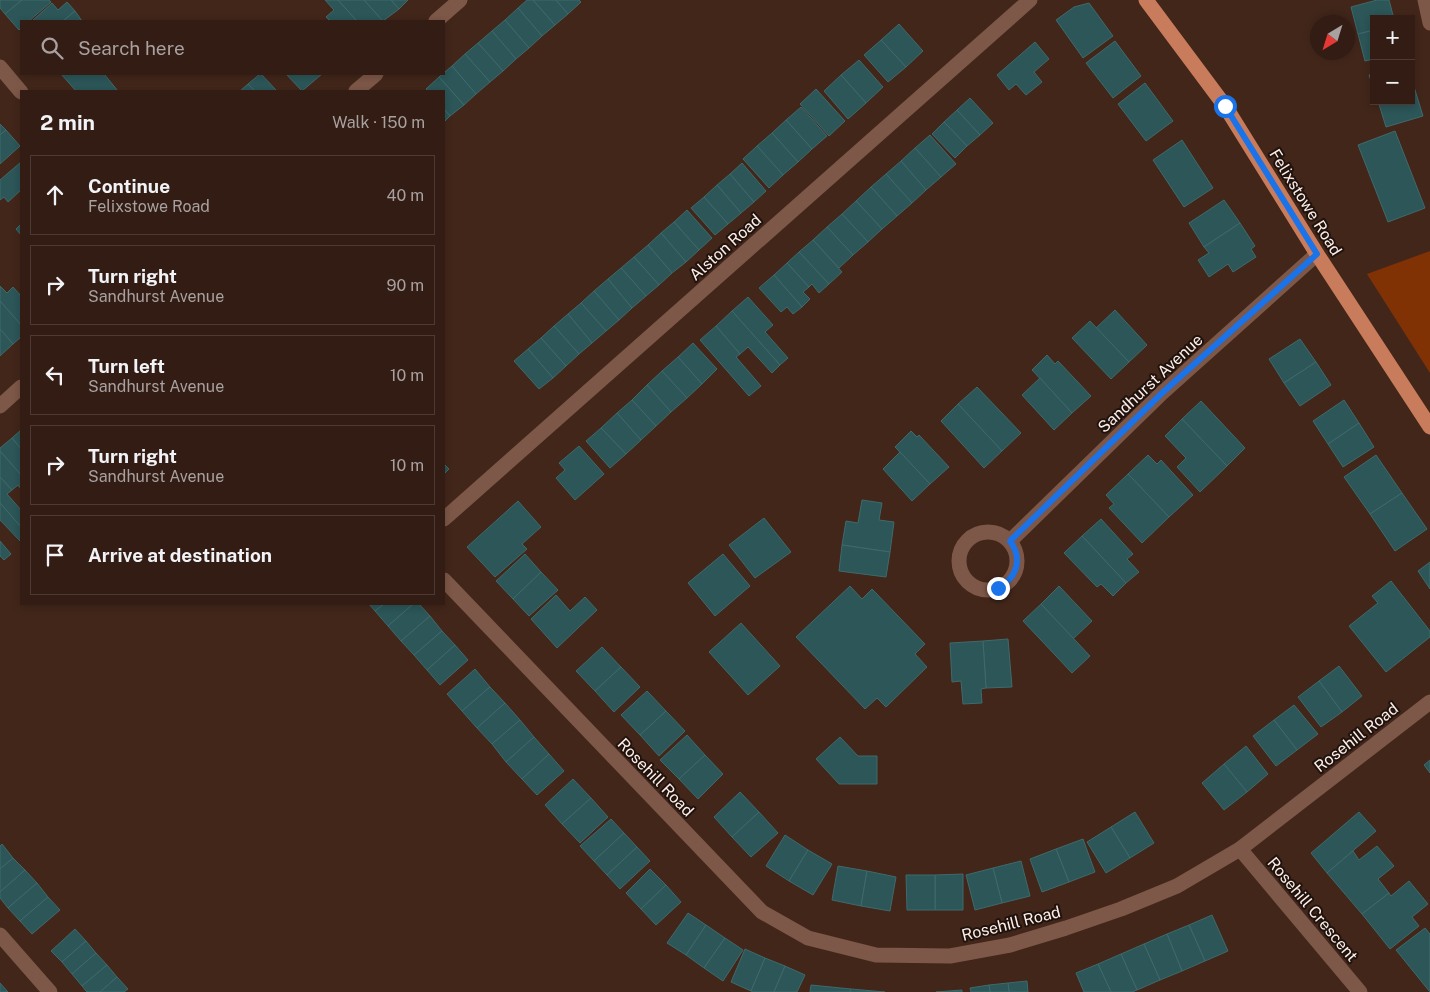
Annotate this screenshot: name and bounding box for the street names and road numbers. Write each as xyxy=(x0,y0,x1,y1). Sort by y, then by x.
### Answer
street label: Felixstowe Road xyxy=(1265,146,1346,259)
street label: Alston Road xyxy=(686,210,765,285)
street label: Sandhurst Avenue xyxy=(1094,330,1207,437)
street label: Rosehill Road xyxy=(1311,699,1402,776)
street label: Rosehill Road xyxy=(614,734,698,820)
street label: Rosehill Crescent xyxy=(1263,853,1362,965)
street label: Rosehill Road xyxy=(960,902,1063,945)

